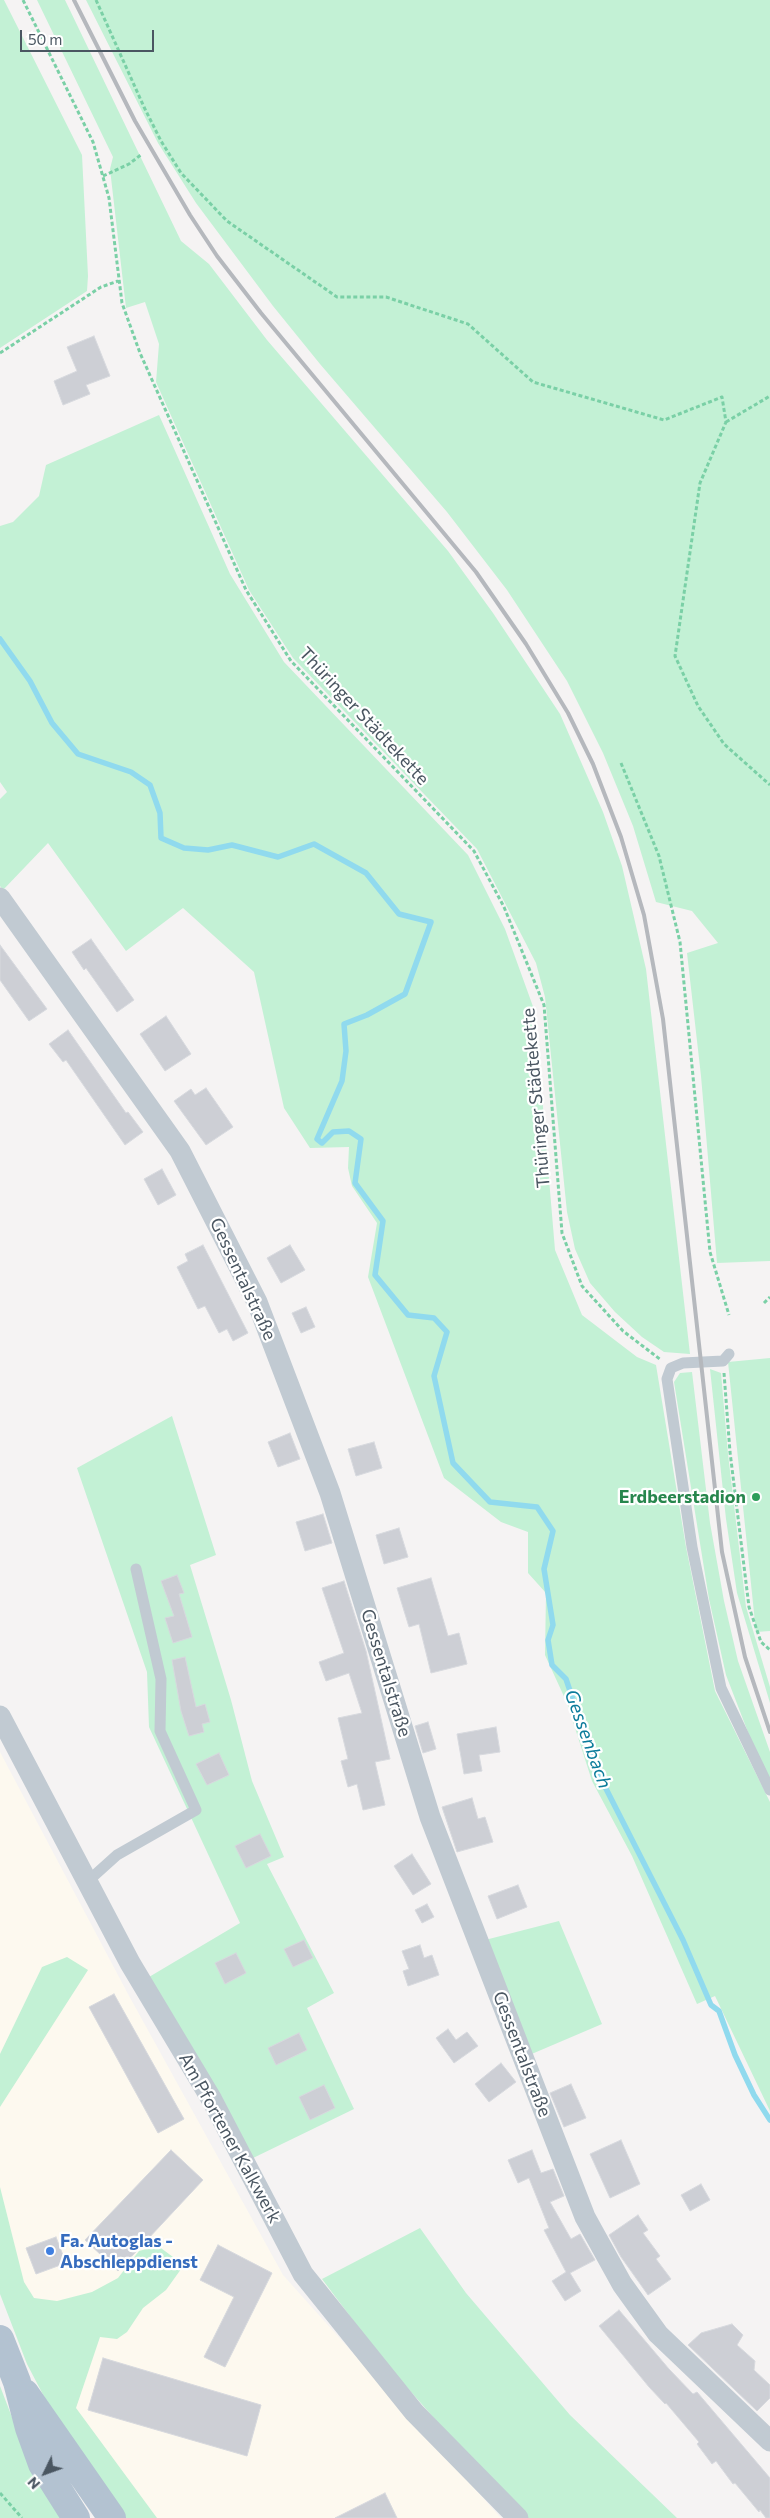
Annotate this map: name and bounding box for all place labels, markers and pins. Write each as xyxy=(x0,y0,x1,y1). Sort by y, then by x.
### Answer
place label: Erdbeerstadion xyxy=(619,1486,746,1508)
marker: Erdbeerstadion xyxy=(750,1491,762,1503)
place label: Fa. Autoglas - Abschleppdienst xyxy=(60,2230,198,2272)
marker: Fa. Autoglas - Abschleppdienst xyxy=(44,2245,56,2257)

